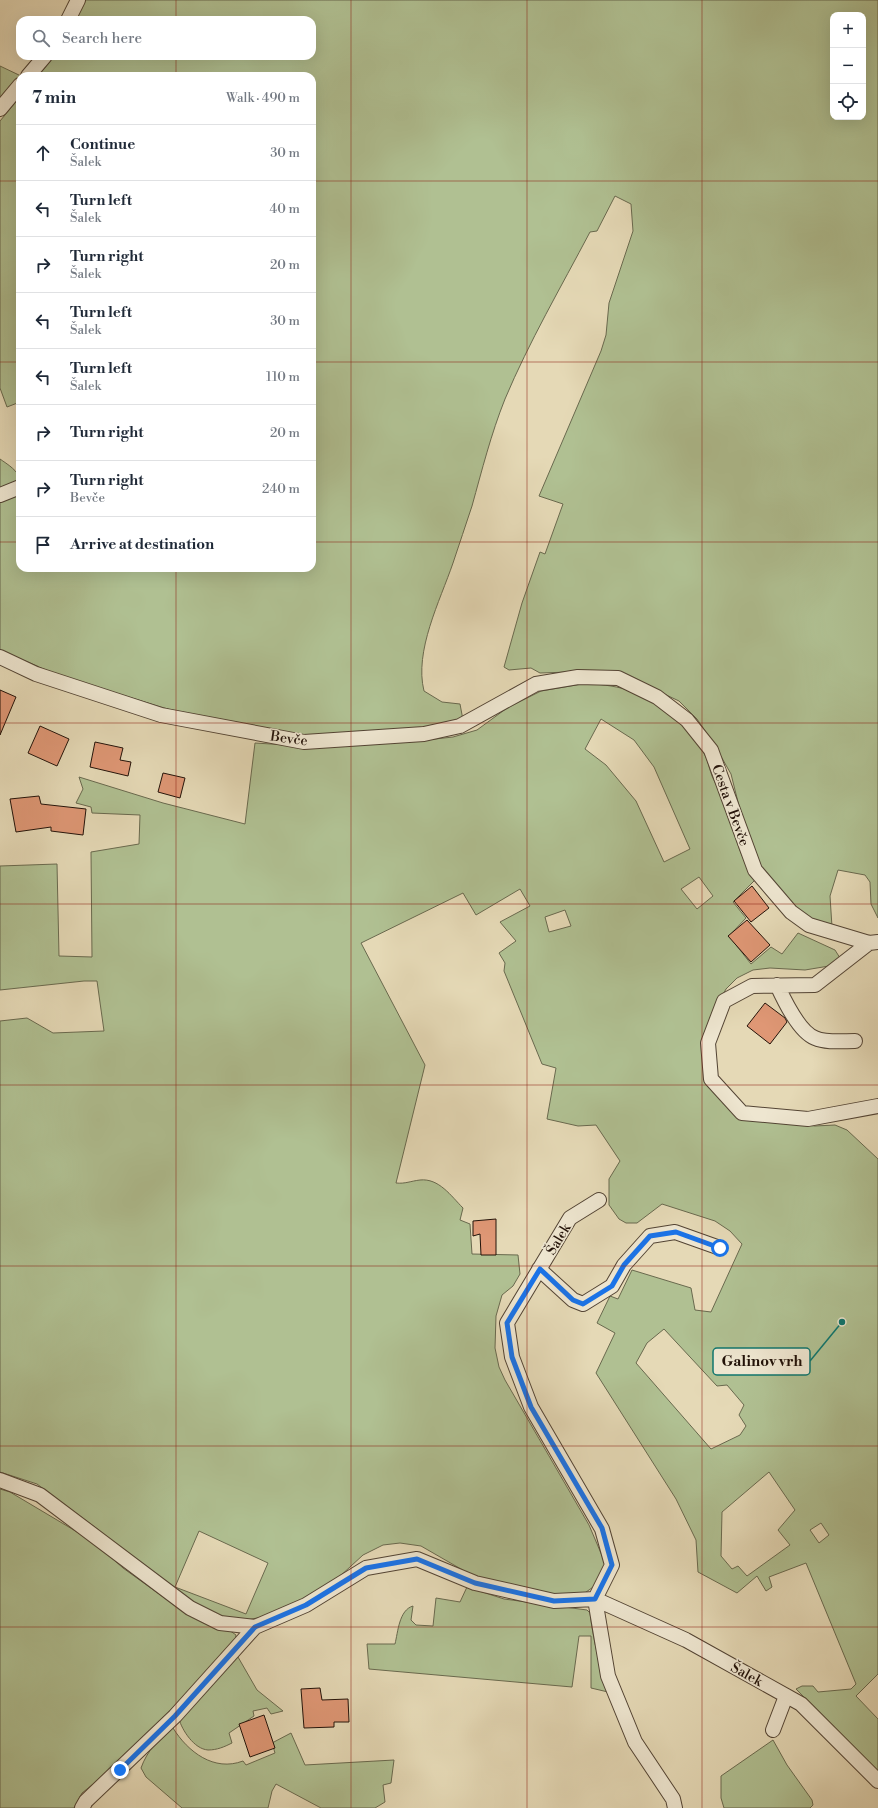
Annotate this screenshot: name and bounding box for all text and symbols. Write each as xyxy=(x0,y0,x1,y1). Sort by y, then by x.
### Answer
map controls xyxy=(830,12,866,120)
button: + xyxy=(830,12,866,48)
search box xyxy=(16,16,316,60)
icon: search xyxy=(30,27,52,49)
text: Search here xyxy=(62,29,142,48)
button: − xyxy=(830,48,866,84)
button: locate xyxy=(830,84,866,120)
text: 7 min xyxy=(32,87,76,109)
text: Walk · 490 m xyxy=(226,90,300,106)
text: Continue xyxy=(70,135,135,154)
icon: ahead xyxy=(32,142,54,164)
text: 30 m xyxy=(270,145,300,161)
text: Šalek xyxy=(70,154,101,170)
text: Turn left xyxy=(70,191,132,210)
icon: left xyxy=(32,198,54,220)
text: 40 m xyxy=(270,201,300,217)
text: Šalek xyxy=(70,210,101,226)
text: Turn right xyxy=(70,247,144,266)
icon: right xyxy=(32,254,54,276)
text: 20 m xyxy=(270,257,300,273)
text: Šalek xyxy=(70,266,101,282)
text: Turn left xyxy=(70,303,132,322)
icon: left xyxy=(32,310,54,332)
text: 30 m xyxy=(270,313,300,329)
text: Šalek xyxy=(70,322,101,338)
text: Turn left xyxy=(70,359,132,378)
icon: left xyxy=(32,366,54,388)
text: 110 m xyxy=(266,369,300,385)
text: Šalek xyxy=(70,378,101,394)
icon: right xyxy=(32,422,54,444)
text: Turn right xyxy=(70,423,144,442)
text: 20 m xyxy=(270,425,300,441)
text: Turn right xyxy=(70,471,144,490)
icon: right xyxy=(32,478,54,500)
text: 240 m xyxy=(262,481,300,497)
text: Bevče xyxy=(70,490,105,506)
icon: arrive xyxy=(32,534,54,556)
text: Arrive at destination xyxy=(70,535,214,554)
street label: Bevče xyxy=(268,727,309,751)
street label: Cesta v Bevče xyxy=(707,762,753,849)
street label: Šalek xyxy=(541,1219,576,1259)
route start xyxy=(711,1239,729,1257)
callout: Galinov vrh xyxy=(713,1348,810,1375)
text: Galinov vrh xyxy=(721,1352,803,1371)
street label: Šalek xyxy=(727,1657,767,1691)
route end xyxy=(111,1761,129,1779)

